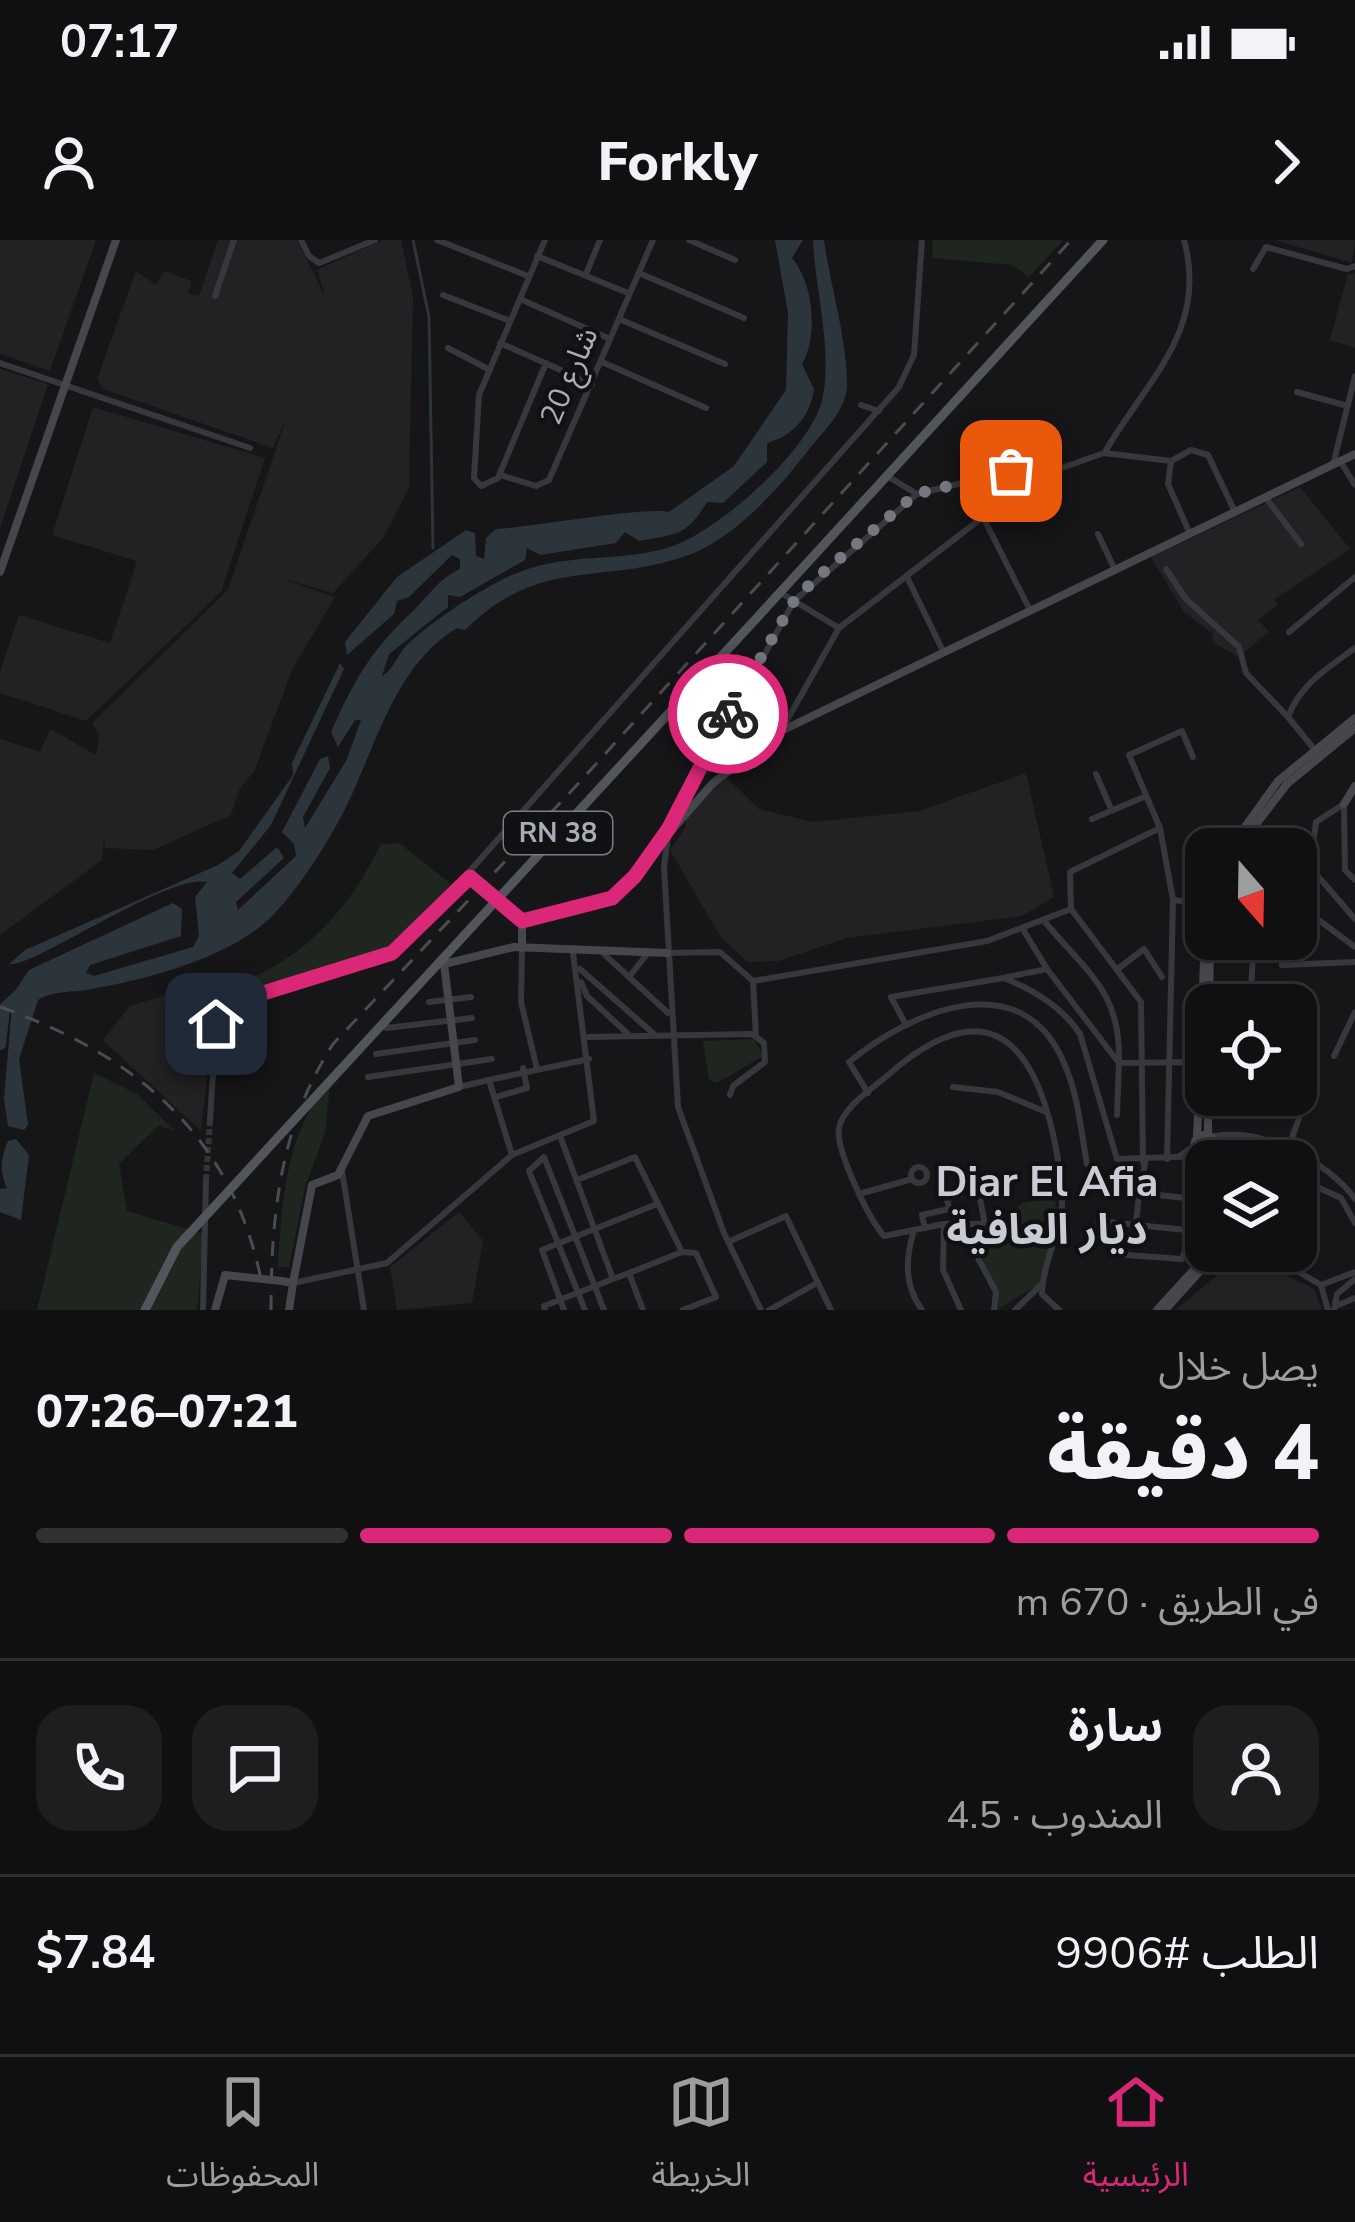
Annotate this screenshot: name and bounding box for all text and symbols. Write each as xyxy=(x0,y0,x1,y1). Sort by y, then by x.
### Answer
text: 07:17 xyxy=(60,12,179,73)
text: Forkly xyxy=(597,125,758,199)
icon: person xyxy=(36,129,102,195)
icon: forward xyxy=(1253,129,1319,195)
street label: شارع 20 xyxy=(531,321,609,432)
pin xyxy=(960,420,1062,522)
icon: bag xyxy=(978,438,1044,504)
courier xyxy=(668,654,788,774)
icon: bike xyxy=(695,681,761,747)
road number: RN 38 xyxy=(504,812,612,854)
north arrow xyxy=(1185,828,1317,960)
map controls xyxy=(1185,828,1317,1272)
pin xyxy=(165,973,267,1075)
button: locate xyxy=(1185,984,1317,1116)
icon: home xyxy=(183,991,249,1057)
button: layers xyxy=(1185,1140,1317,1272)
district label: Diar El Afia ديار العافية xyxy=(936,1154,1158,1259)
text: يصل خلال xyxy=(1158,1341,1319,1394)
text: 07:21–07:26 xyxy=(36,1382,298,1443)
text: 4 دقيقة xyxy=(1047,1400,1319,1507)
text: في الطريق · 670 m xyxy=(1016,1576,1319,1629)
text: سارة xyxy=(1068,1696,1163,1757)
button: phone xyxy=(36,1705,162,1831)
button: chat xyxy=(192,1705,318,1831)
button: person xyxy=(1193,1705,1319,1831)
text: المندوب · 4.5 xyxy=(946,1789,1163,1842)
text: $7.84 xyxy=(36,1923,155,1984)
text: الطلب #9906 xyxy=(1055,1923,1319,1984)
tab: المحفوظات xyxy=(166,2069,319,2210)
tab: الخريطة xyxy=(652,2069,750,2210)
tab: الرئيسية xyxy=(1083,2069,1189,2210)

